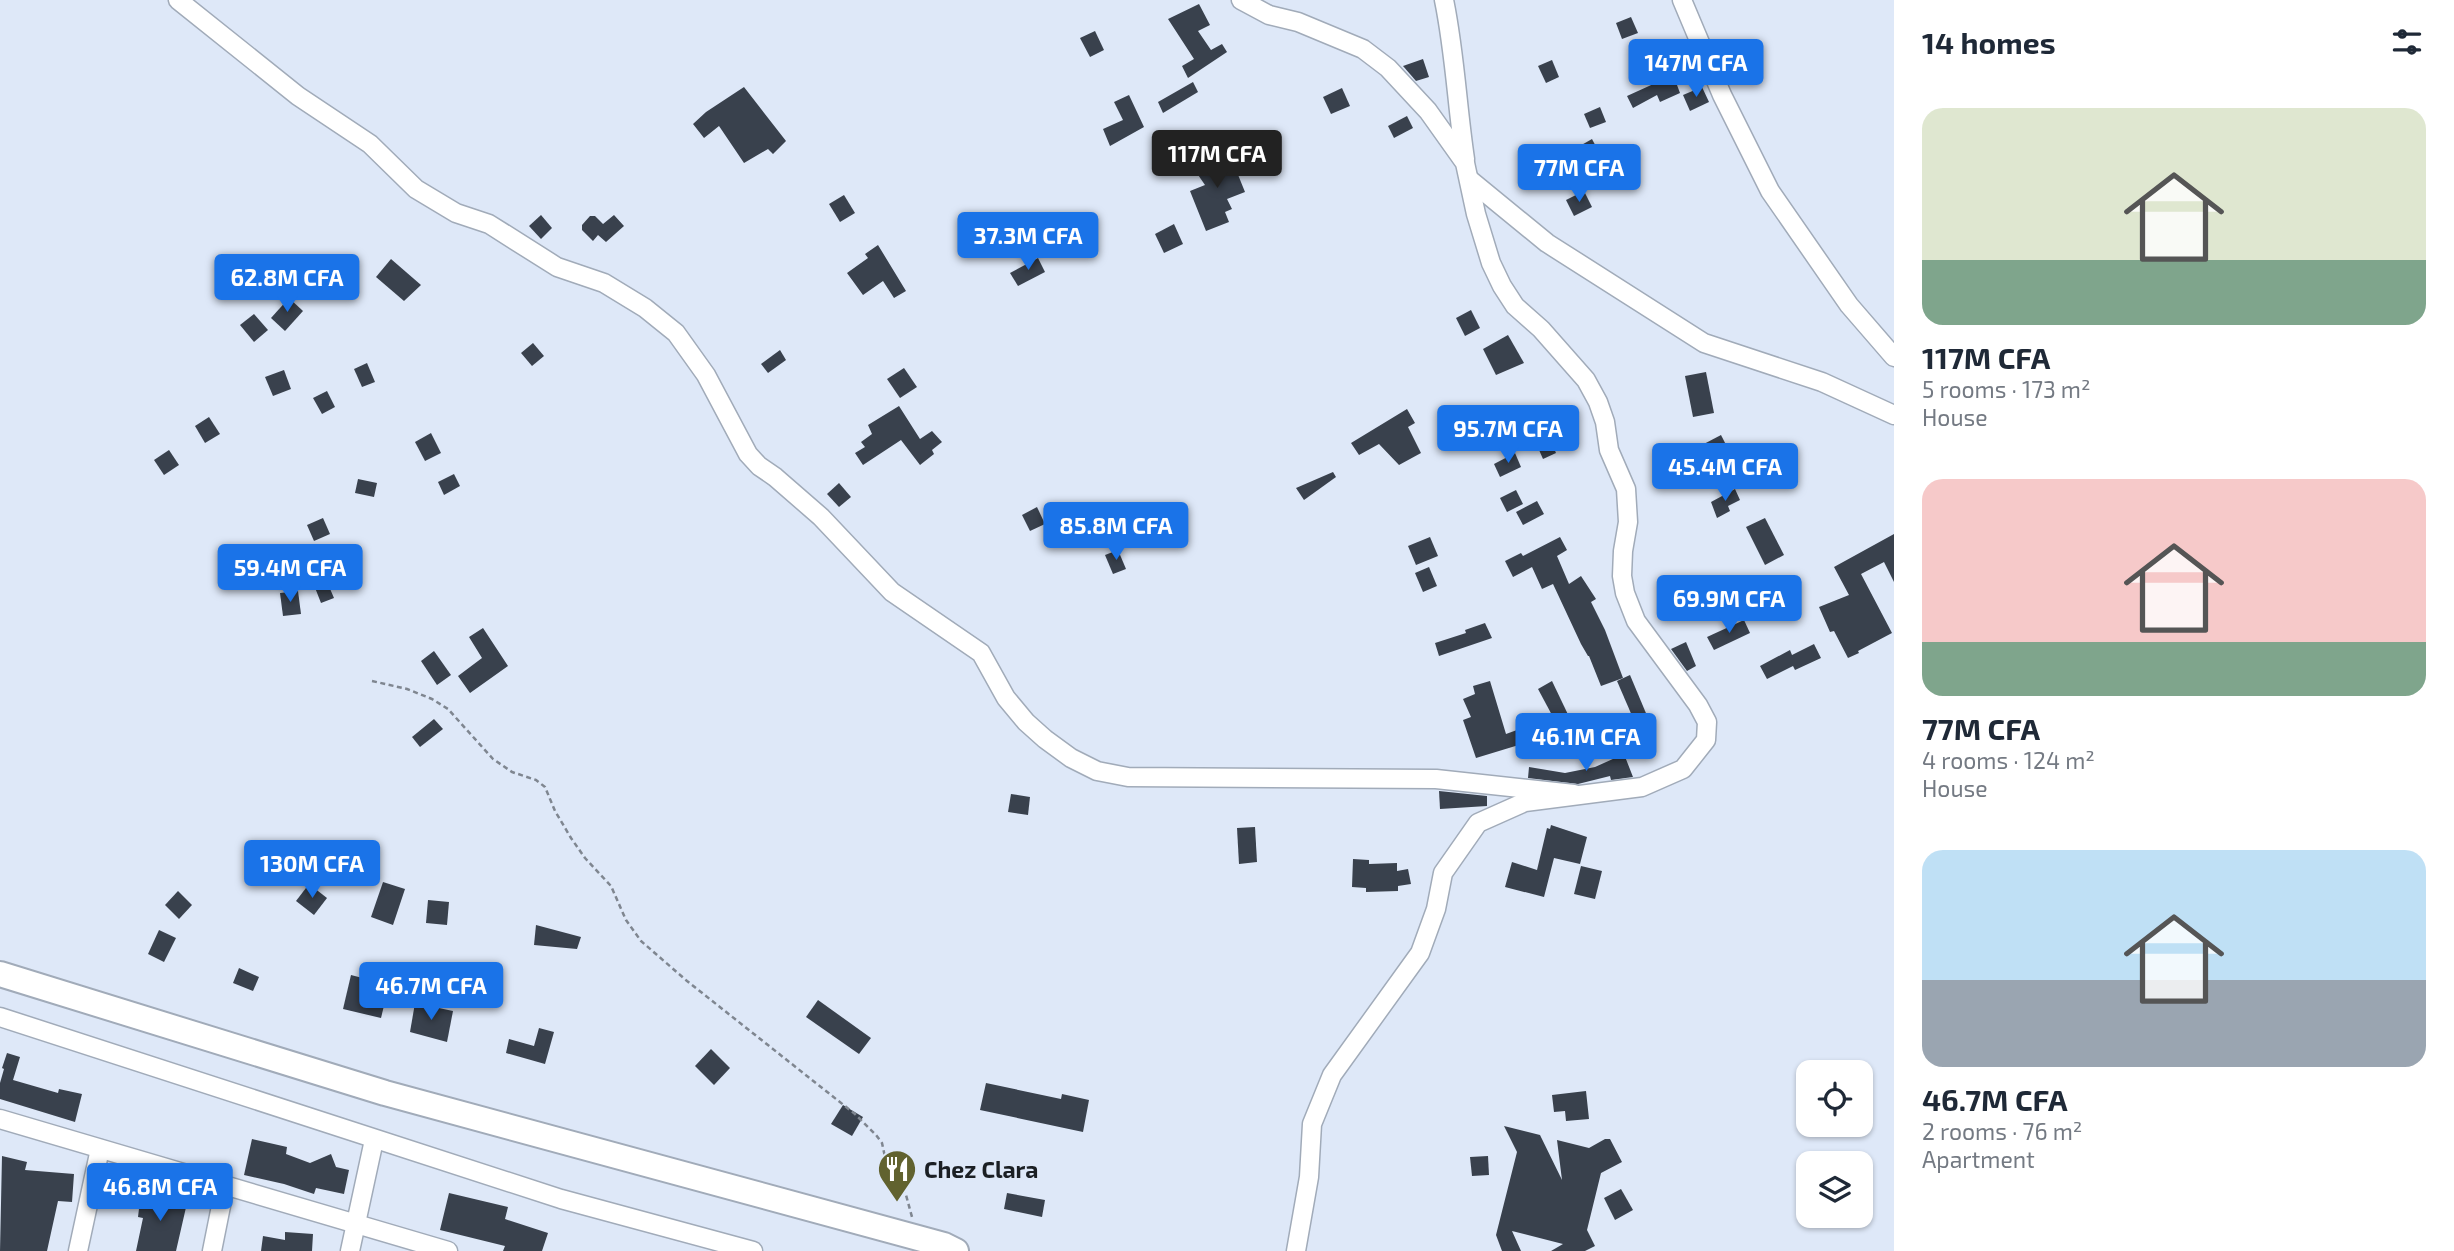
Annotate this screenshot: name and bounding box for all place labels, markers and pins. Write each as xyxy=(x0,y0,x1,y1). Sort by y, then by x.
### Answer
pin: 147M CFA xyxy=(1624,40,1768,99)
pin: 117M CFA xyxy=(1145,130,1289,190)
pin: 77M CFA xyxy=(1514,144,1644,204)
pin: 37.3M CFA xyxy=(948,212,1108,272)
pin: 62.8M CFA xyxy=(207,254,367,314)
pin: 95.7M CFA xyxy=(1428,406,1588,465)
pin: 45.4M CFA xyxy=(1645,444,1805,503)
pin: 85.8M CFA xyxy=(1036,503,1196,562)
pin: 59.4M CFA xyxy=(210,544,370,604)
pin: 69.9M CFA xyxy=(1649,576,1809,635)
pin: 46.1M CFA xyxy=(1506,714,1666,773)
pin: 130M CFA xyxy=(240,841,384,900)
pin: 46.7M CFA xyxy=(351,962,511,1022)
restaurant icon: Chez Clara xyxy=(876,1148,918,1203)
place label: Chez Clara xyxy=(924,1155,1038,1183)
pin: 46.8M CFA xyxy=(80,1164,240,1223)

